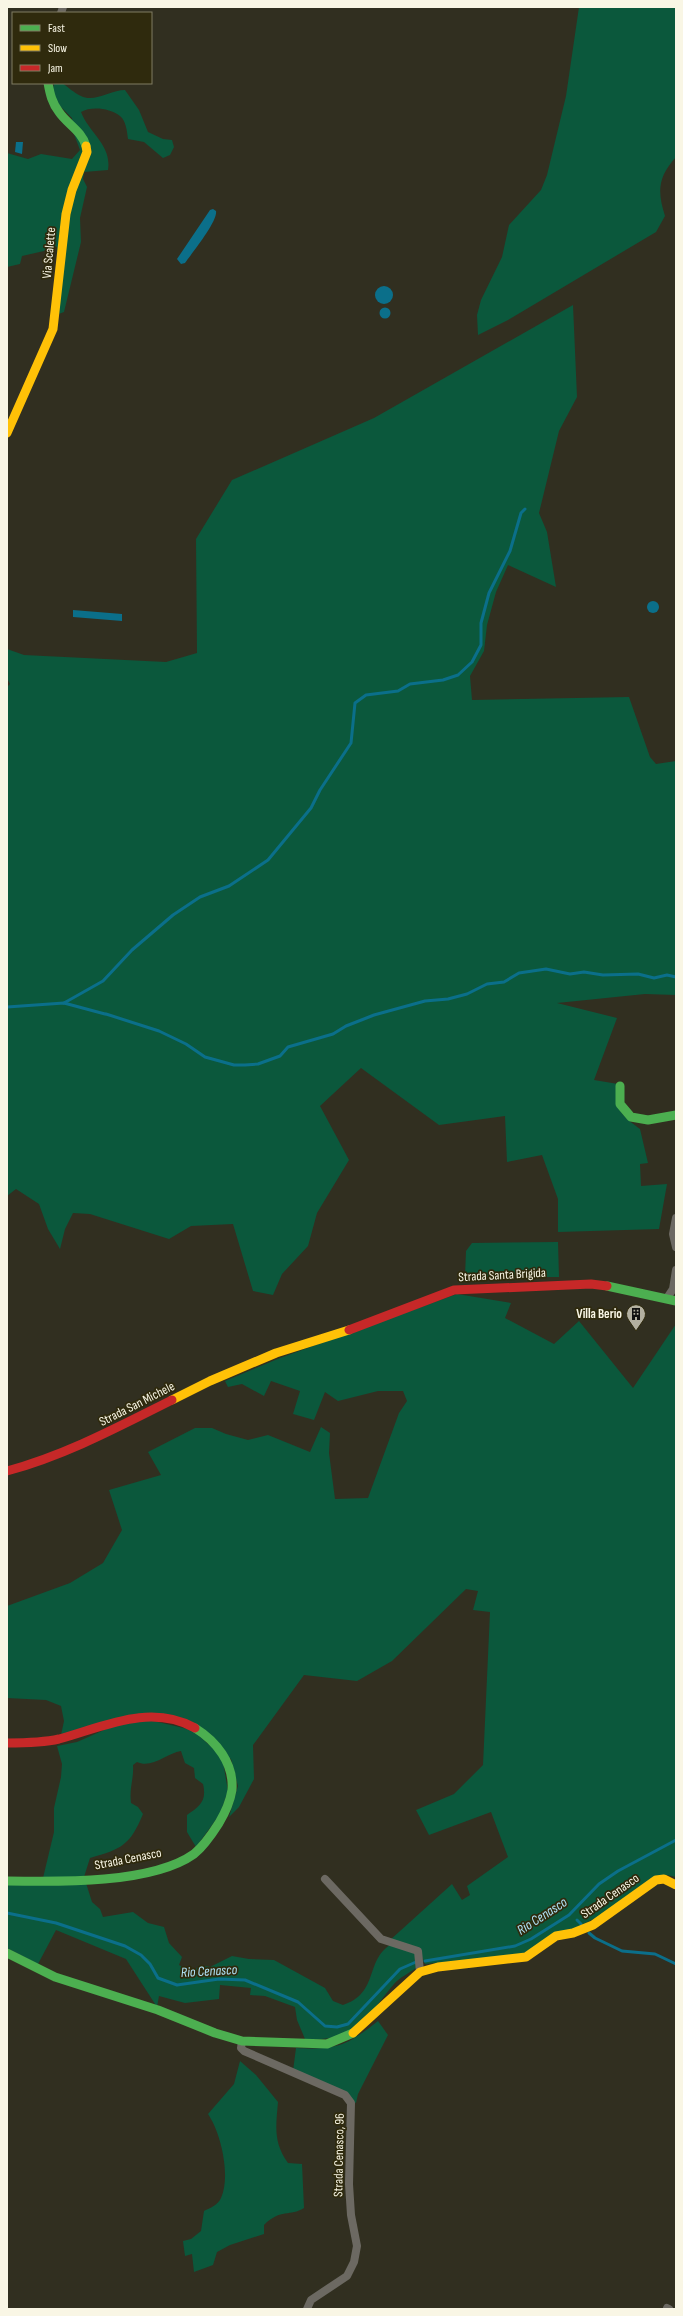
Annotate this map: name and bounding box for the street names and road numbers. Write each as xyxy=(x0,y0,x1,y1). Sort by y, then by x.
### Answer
street label: Via Scalette xyxy=(39,227,59,279)
street label: Strada Santa Brigida xyxy=(458,1265,546,1285)
street label: Strada San Michele xyxy=(97,1378,177,1430)
street label: Strada Cenasco xyxy=(93,1845,163,1873)
street label: Strada Cenasco xyxy=(578,1870,642,1922)
street label: Strada Cenasco, 96 xyxy=(330,2113,348,2197)

